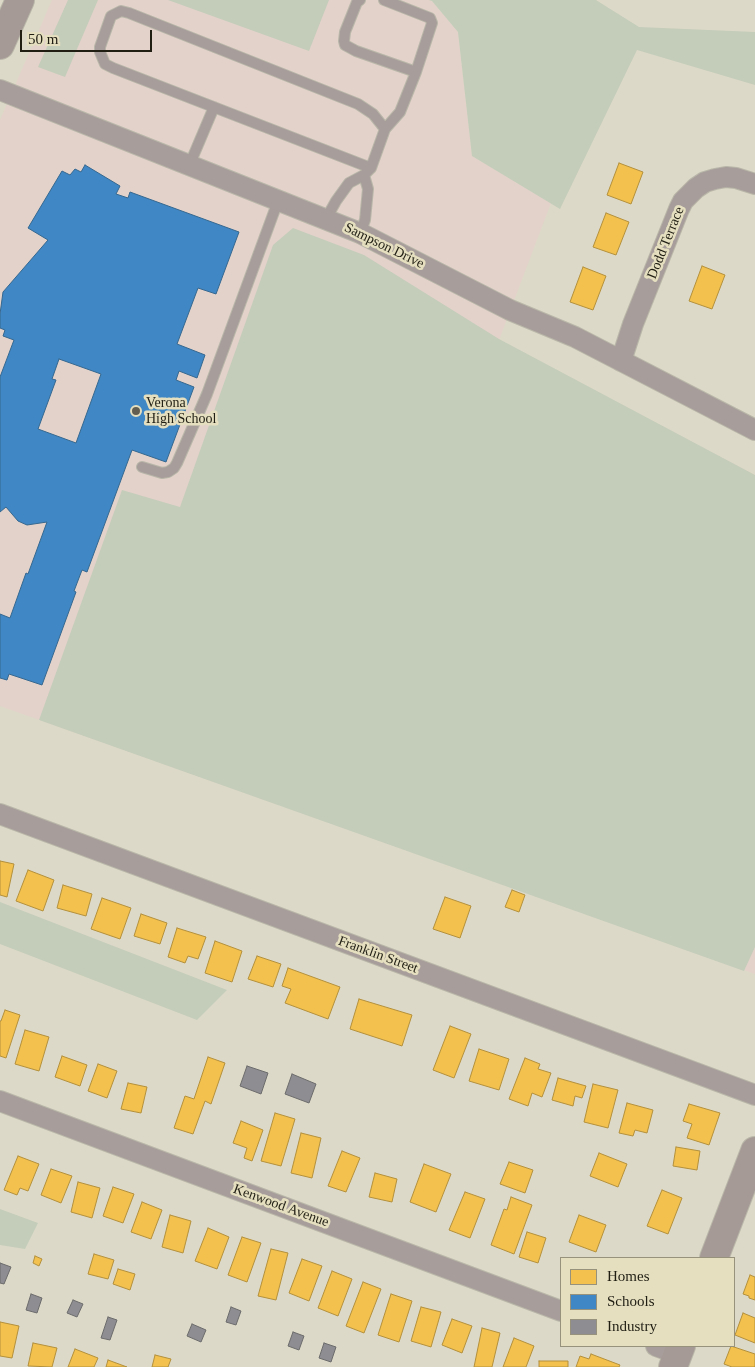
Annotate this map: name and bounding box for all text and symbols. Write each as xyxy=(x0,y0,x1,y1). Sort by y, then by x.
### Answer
scale bar xyxy=(22,20,155,52)
text: 50 m xyxy=(28,31,58,47)
street label: Dodd Terrace xyxy=(644,204,688,282)
street label: Sampson Drive xyxy=(341,219,427,273)
place label: Verona High School xyxy=(146,395,216,428)
marker: Verona High School xyxy=(130,405,142,417)
street label: Franklin Street xyxy=(336,933,420,977)
street label: Kenwood Avenue xyxy=(231,1181,331,1231)
legend xyxy=(560,1257,735,1347)
text: Homes xyxy=(607,1268,650,1284)
text: Schools xyxy=(607,1293,655,1309)
text: Industry xyxy=(607,1318,657,1334)

